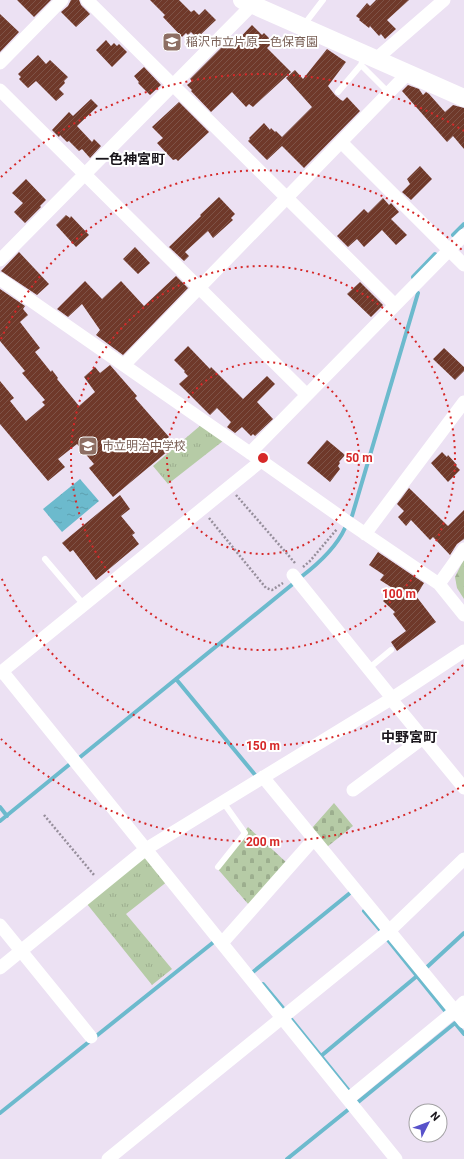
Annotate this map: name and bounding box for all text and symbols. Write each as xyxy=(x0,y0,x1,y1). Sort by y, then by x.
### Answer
school or university icon: 稲沢市立片原一色保育園 xyxy=(161,31,183,53)
place label: 稲沢市立片原一色保育園 xyxy=(186,35,318,49)
district label: 一色神宮町 xyxy=(95,151,165,167)
school or university icon: 市立明治中学校 xyxy=(77,435,99,457)
place label: 市立明治中学校 xyxy=(102,439,186,453)
centre of rings xyxy=(256,451,270,465)
text: 50 m xyxy=(345,451,373,465)
text: 100 m xyxy=(382,587,416,601)
district label: 中野宮町 xyxy=(381,729,437,745)
text: 150 m xyxy=(246,739,280,753)
text: 200 m xyxy=(246,835,280,849)
north arrow xyxy=(408,1103,448,1143)
text: N xyxy=(428,1109,443,1124)

